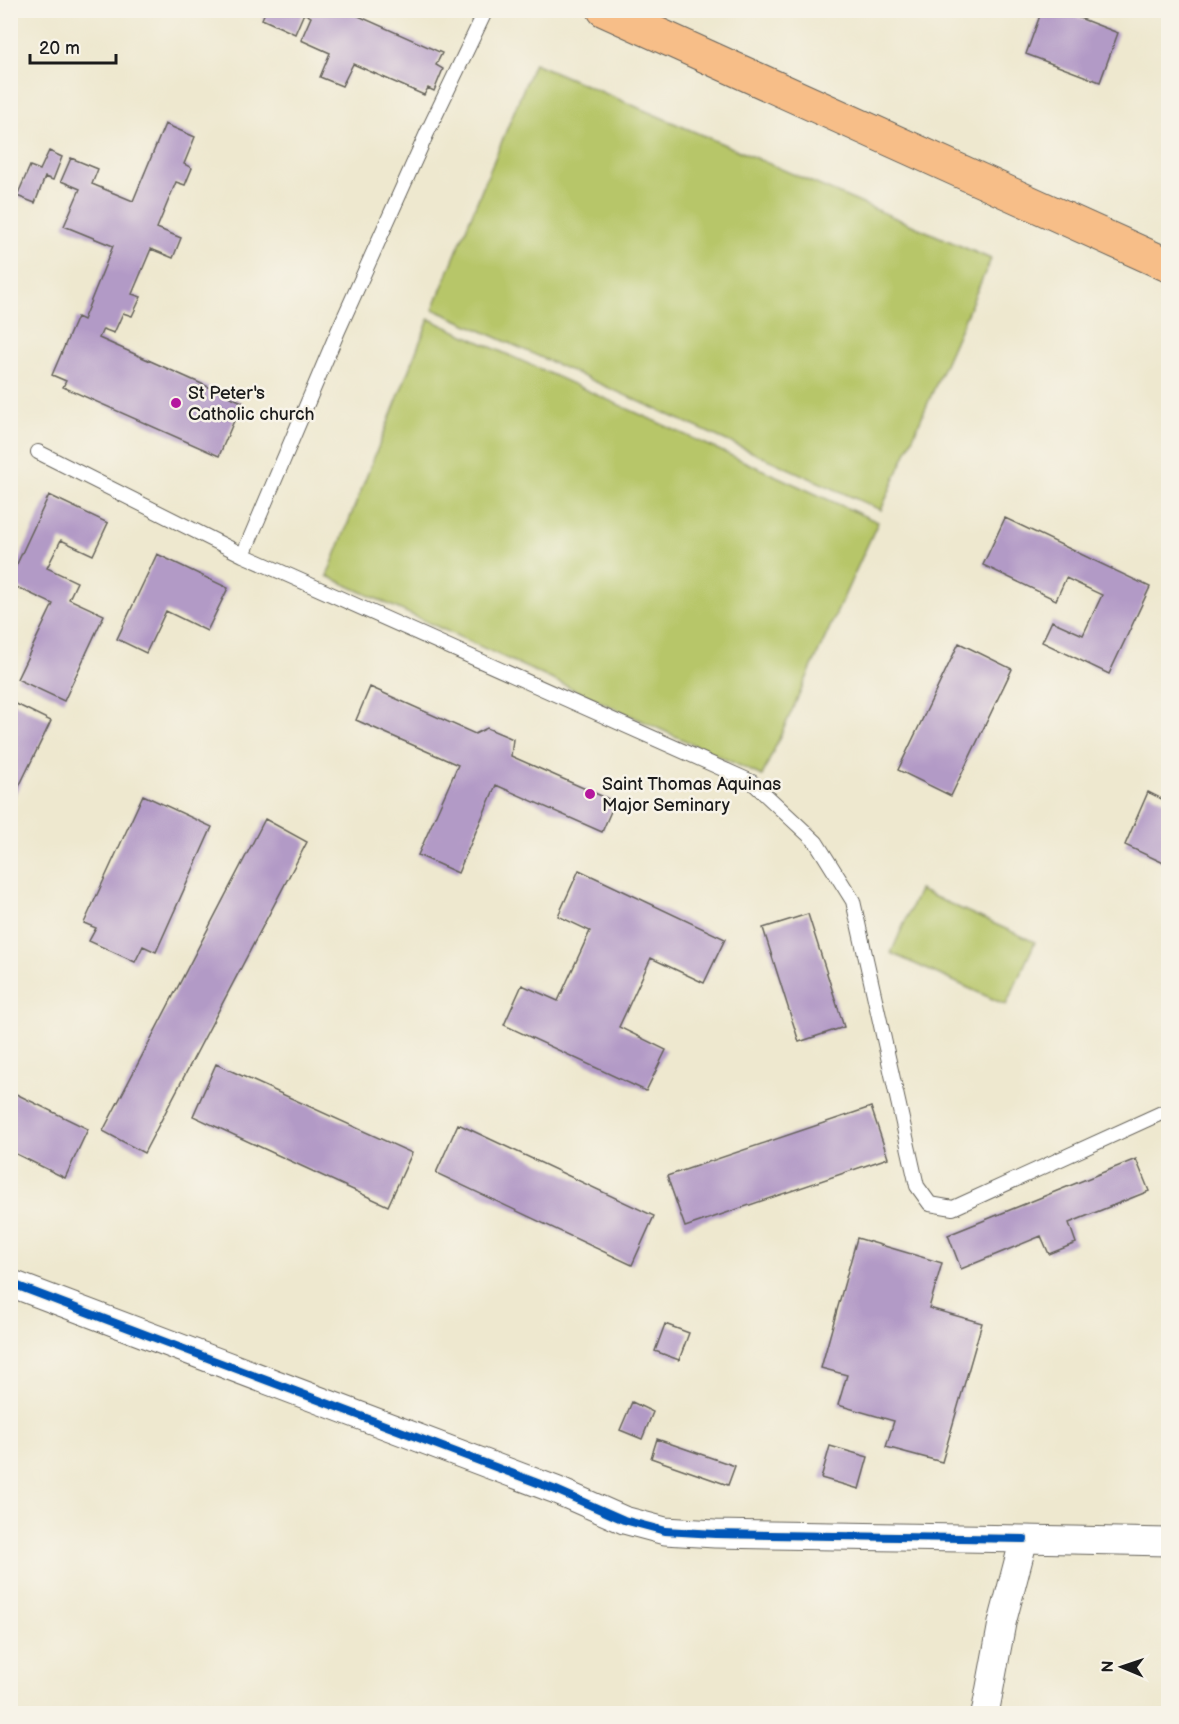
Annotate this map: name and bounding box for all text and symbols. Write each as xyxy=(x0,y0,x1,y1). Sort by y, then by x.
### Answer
scale bar xyxy=(30,27,116,65)
text: 20 m xyxy=(39,38,80,59)
place label: St Peter's Catholic church xyxy=(188,383,315,425)
marker: St Peter's Catholic church xyxy=(169,396,183,410)
place label: Saint Thomas Aquinas Major Seminary xyxy=(602,774,781,816)
marker: Saint Thomas Aquinas Major Seminary xyxy=(583,787,597,801)
north arrow xyxy=(1092,1637,1152,1697)
text: N xyxy=(1099,1660,1118,1673)

